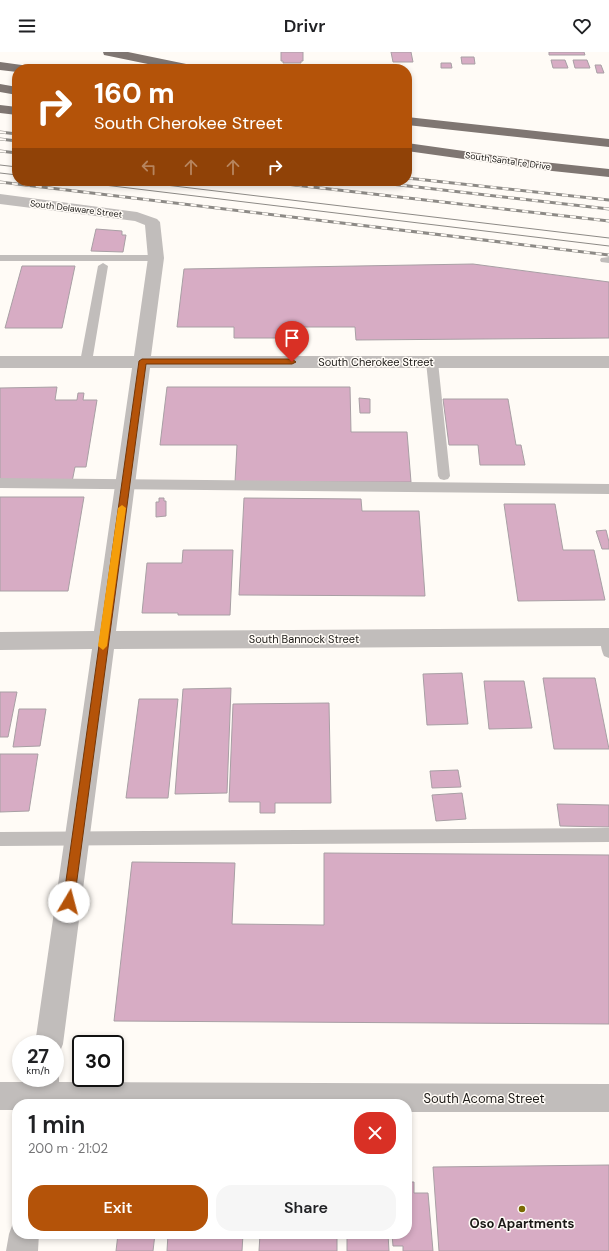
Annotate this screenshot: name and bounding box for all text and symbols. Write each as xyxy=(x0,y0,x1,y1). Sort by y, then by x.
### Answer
text: Drivr xyxy=(284,14,325,38)
icon: menu xyxy=(16,15,38,37)
icon: heart xyxy=(571,15,593,37)
text: 160 m xyxy=(94,75,175,112)
icon: right xyxy=(28,80,80,132)
text: South Cherokee Street xyxy=(94,111,283,135)
street label: South Santa Fe Drive xyxy=(464,149,552,173)
icon: left xyxy=(138,156,160,178)
icon: ahead xyxy=(180,156,202,178)
icon: ahead xyxy=(222,156,244,178)
icon: right xyxy=(264,156,286,178)
street label: South Delaware Street xyxy=(29,197,123,221)
pin xyxy=(275,321,309,362)
icon: arrive xyxy=(281,327,303,349)
street label: South Cherokee Street xyxy=(318,355,434,369)
street label: South Bannock Street xyxy=(249,632,359,646)
position arrow xyxy=(48,881,90,923)
speed limit sign: 30 xyxy=(72,1035,124,1087)
text: 27 xyxy=(27,1043,49,1069)
text: km/h xyxy=(26,1064,50,1077)
street label: South Acoma Street xyxy=(423,1090,545,1107)
text: 1 min xyxy=(28,1109,85,1140)
button: close xyxy=(354,1112,396,1154)
text: 200 m · 21:02 xyxy=(28,1140,108,1157)
button: Exit xyxy=(28,1185,208,1231)
button: Share xyxy=(216,1185,396,1231)
marker: Oso Apartments xyxy=(517,1204,527,1214)
place label: Oso Apartments xyxy=(469,1215,575,1232)

